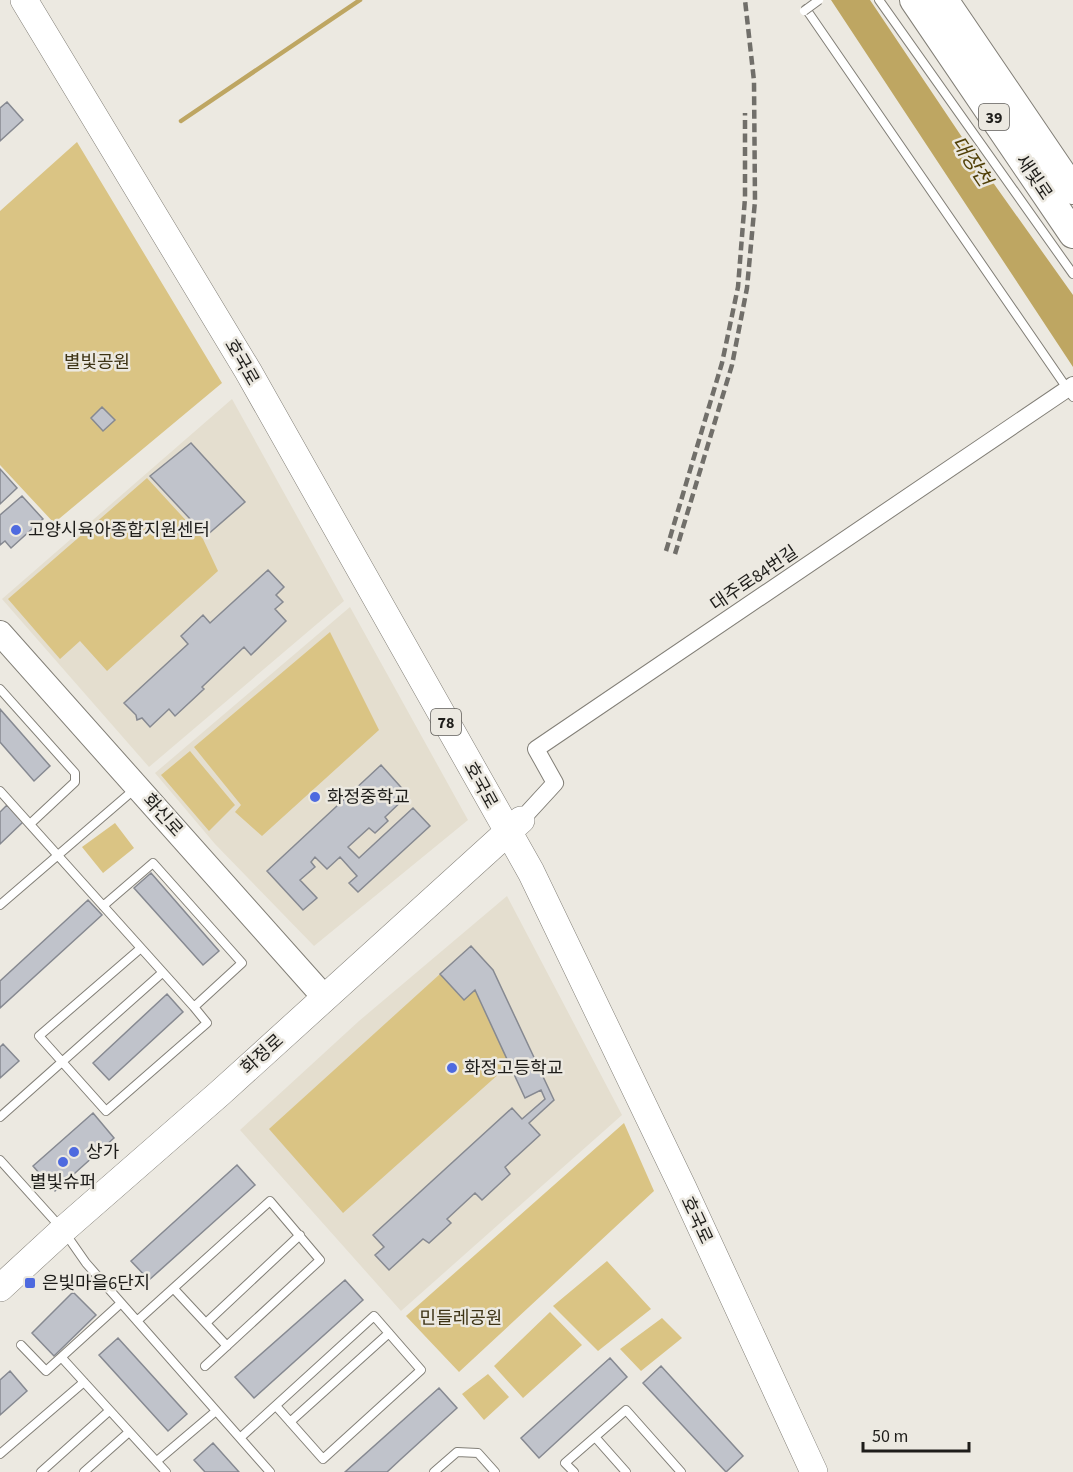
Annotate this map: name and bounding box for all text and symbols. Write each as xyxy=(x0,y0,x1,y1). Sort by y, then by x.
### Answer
road number: 39 xyxy=(979,104,1009,130)
water label: 대장천 xyxy=(944,131,1000,194)
street label: 새빛로 xyxy=(1009,150,1058,205)
street label: 호국로 xyxy=(218,334,265,390)
park label: 별빛공원 xyxy=(64,350,130,375)
place label: 고양시육아종합지원센터 xyxy=(28,518,210,543)
marker: 고양시육아종합지원센터 xyxy=(9,523,23,537)
street label: 대주로84번길 xyxy=(706,540,803,617)
road number: 78 xyxy=(431,709,461,735)
street label: 호국로 xyxy=(458,757,504,813)
place label: 화정중학교 xyxy=(327,785,410,810)
street label: 화신로 xyxy=(137,789,189,842)
marker: 화정중학교 xyxy=(308,790,322,804)
street label: 화정로 xyxy=(236,1028,289,1080)
place label: 화정고등학교 xyxy=(464,1056,563,1081)
marker: 화정고등학교 xyxy=(445,1061,459,1075)
place label: 상가 xyxy=(86,1140,120,1165)
marker: 상가 xyxy=(67,1145,81,1159)
marker: 별빛슈퍼 xyxy=(56,1155,70,1169)
place label: 별빛슈퍼 xyxy=(30,1170,96,1195)
street label: 호국로 xyxy=(675,1192,718,1248)
place label: 은빛마을6단지 xyxy=(42,1271,150,1296)
marker: 은빛마을6단지 xyxy=(23,1276,37,1290)
park label: 민들레공원 xyxy=(420,1306,502,1331)
scale bar xyxy=(863,1415,970,1453)
text: 50 m xyxy=(872,1424,908,1449)

